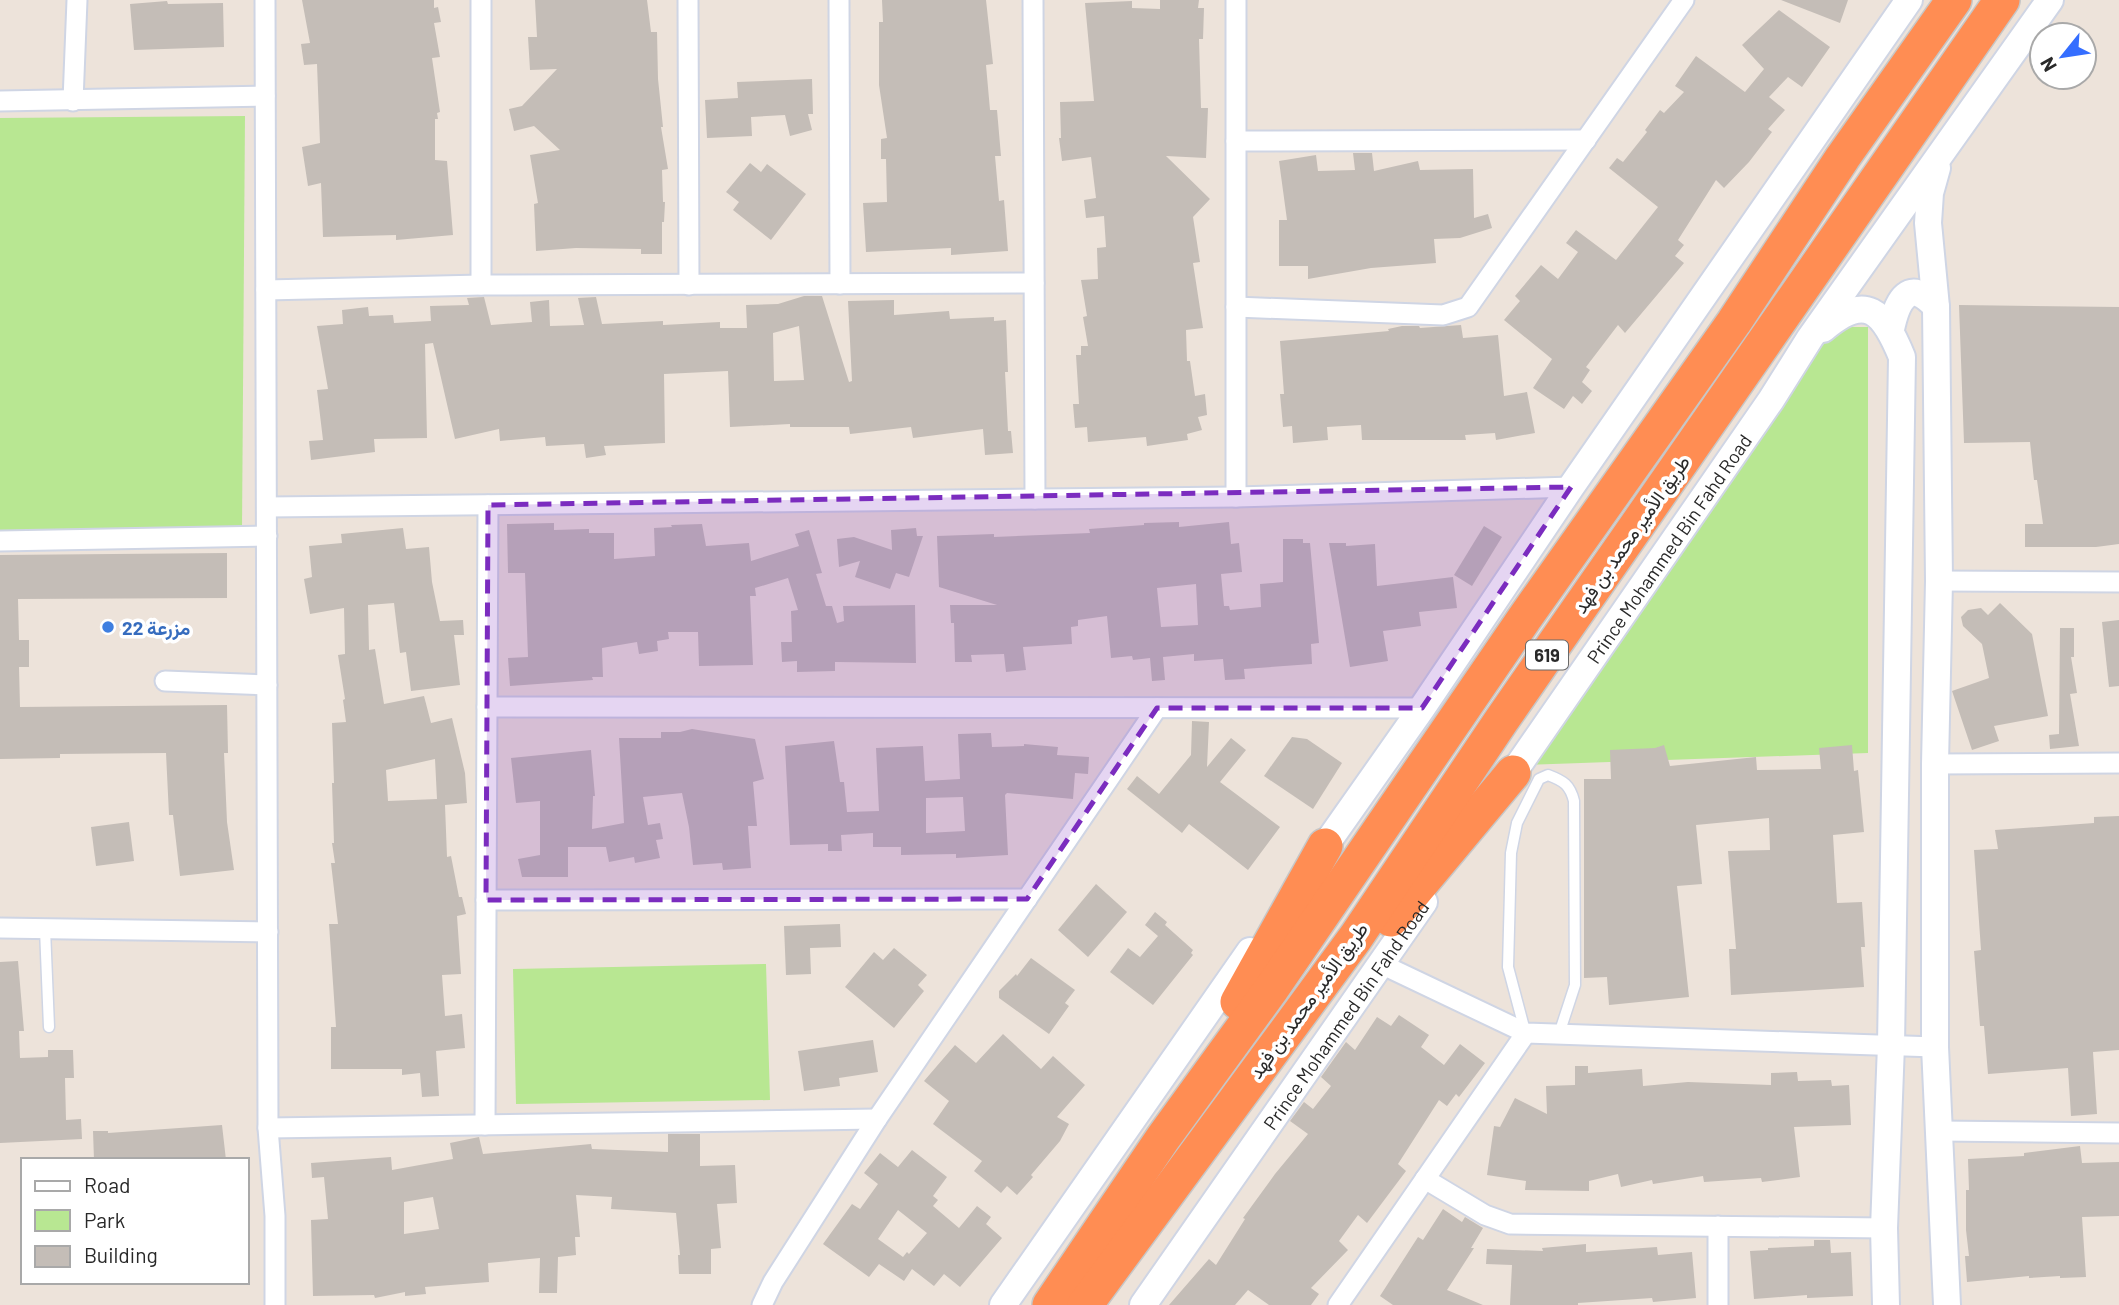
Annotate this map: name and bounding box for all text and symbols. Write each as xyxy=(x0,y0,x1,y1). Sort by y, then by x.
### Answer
north arrow xyxy=(2028,21,2098,91)
text: N xyxy=(2035,54,2061,76)
street label: Prince Mohammed Bin Fahd Road xyxy=(1581,429,1756,667)
street label: طريق الأمير محمد بن فهد xyxy=(1568,451,1695,618)
place label: مزرعة 22 xyxy=(122,616,190,641)
marker: مزرعة 22 xyxy=(100,619,116,635)
road number: 619 xyxy=(1526,640,1568,670)
street label: Prince Mohammed Bin Fahd Road xyxy=(1258,896,1433,1133)
street label: طريق الأمير محمد بن فهد xyxy=(1244,917,1373,1083)
legend xyxy=(21,1158,248,1284)
text: Road xyxy=(84,1172,130,1197)
text: Park xyxy=(84,1207,125,1232)
text: Building xyxy=(84,1242,158,1267)

